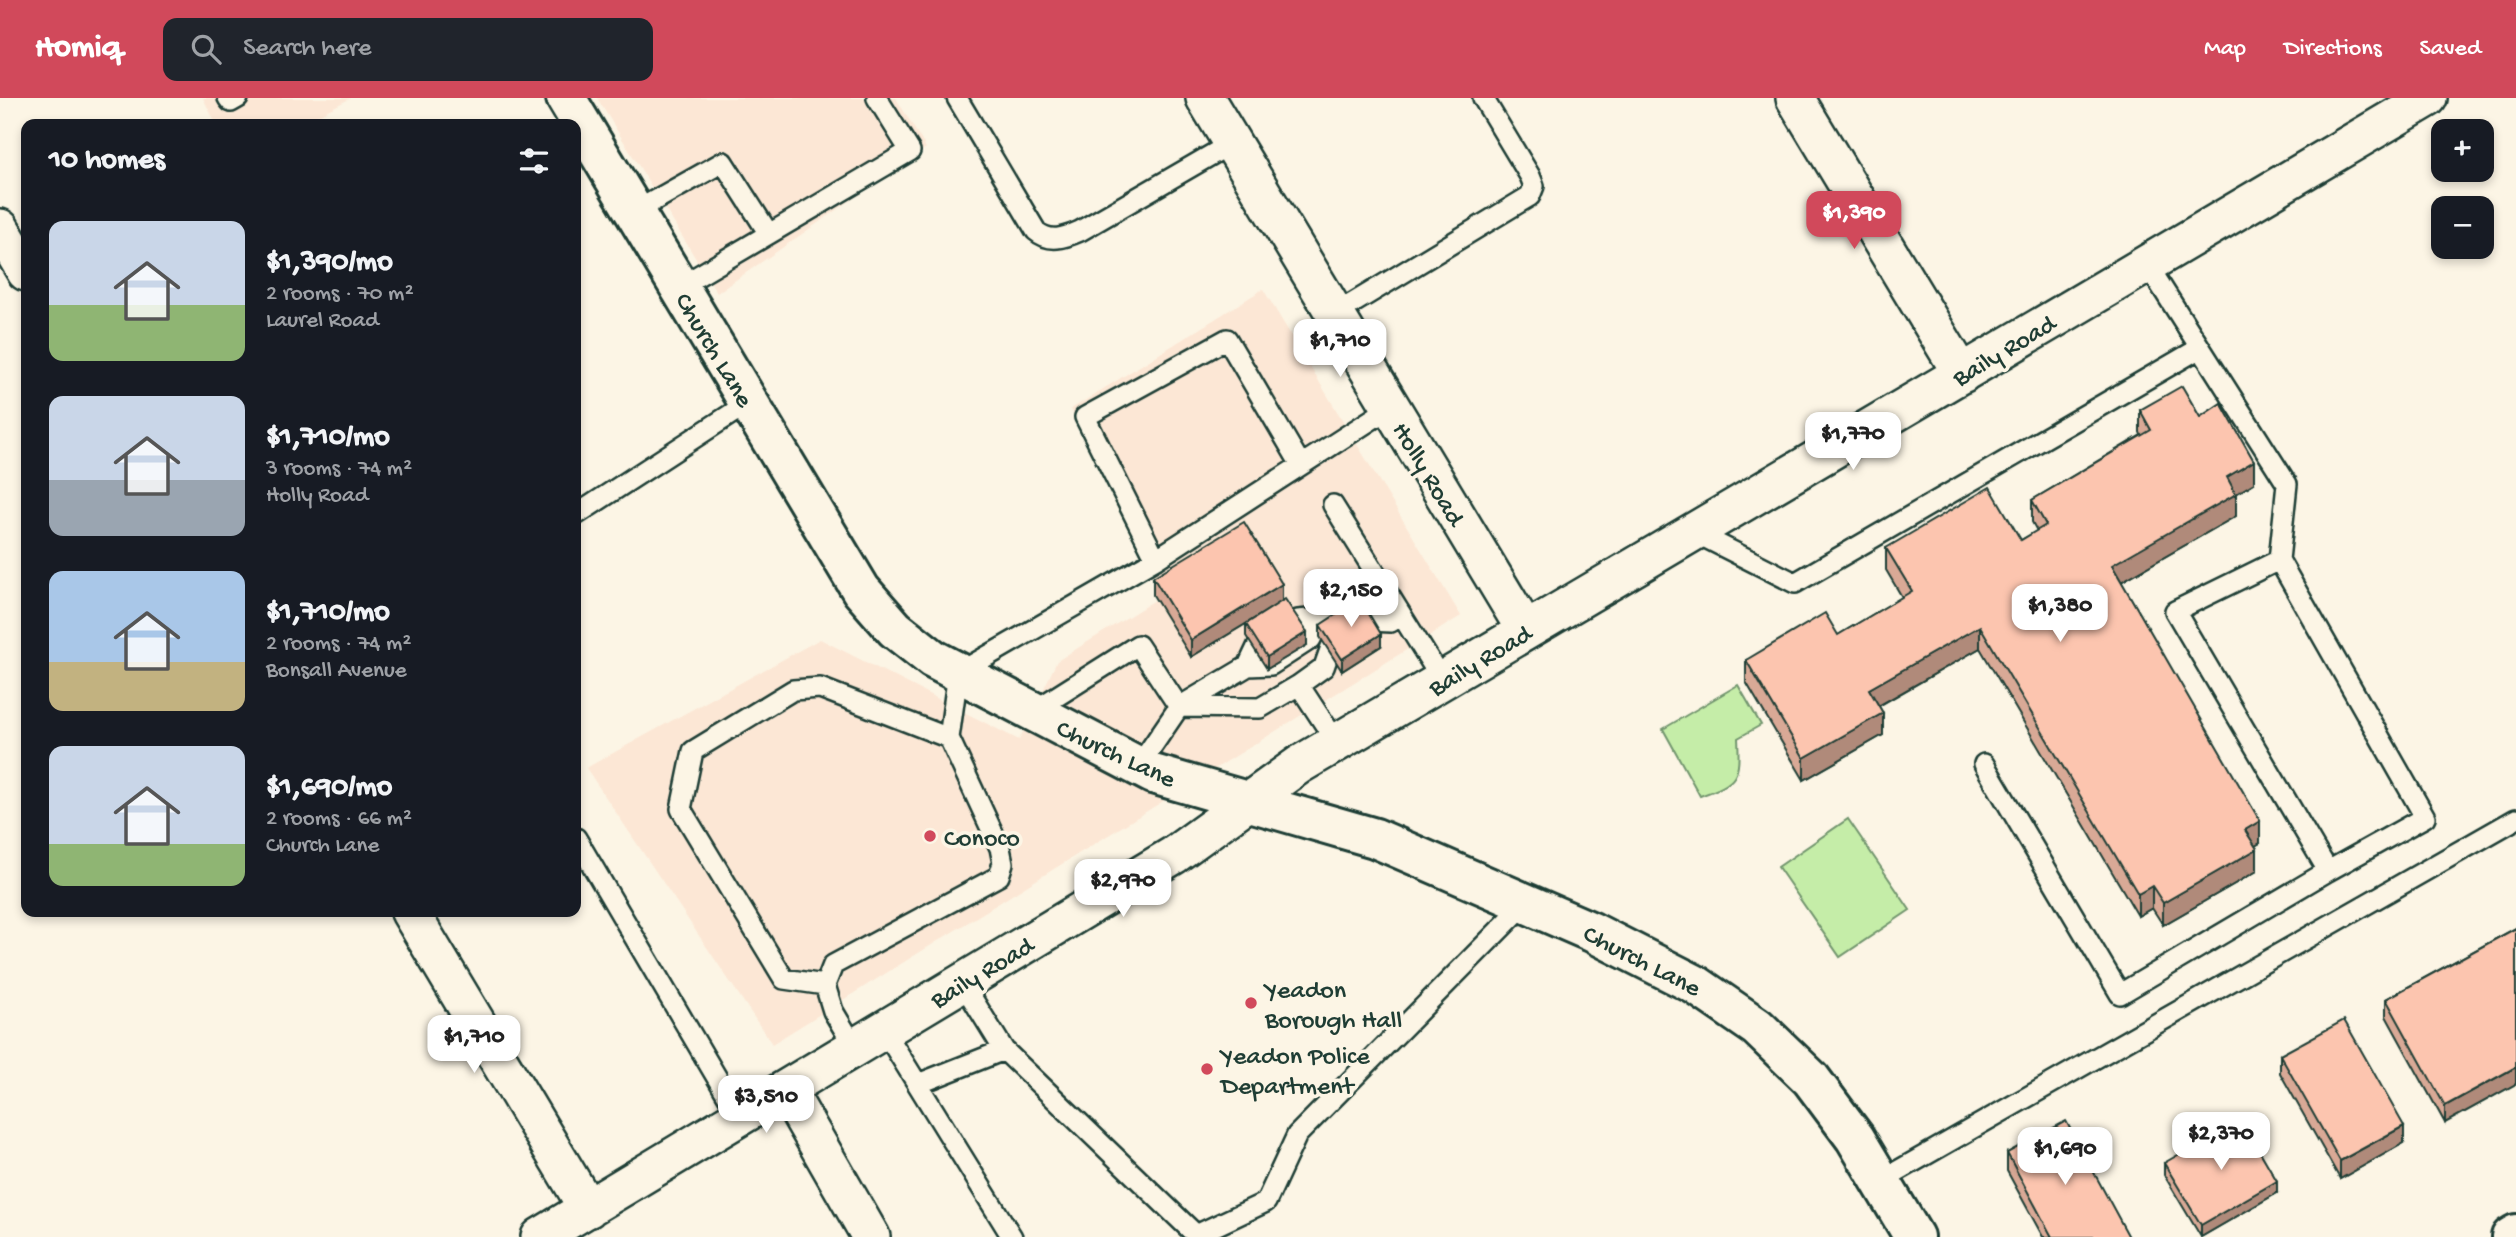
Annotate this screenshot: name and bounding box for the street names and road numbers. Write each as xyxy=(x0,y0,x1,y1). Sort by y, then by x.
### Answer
street label: Church Lane xyxy=(666,288,759,415)
street label: Baily Road xyxy=(1947,309,2064,396)
street label: Holly Road xyxy=(1383,418,1470,534)
street label: Baily Road xyxy=(1423,619,1540,706)
street label: Church Lane xyxy=(1050,715,1180,797)
street label: Church Lane xyxy=(1577,920,1706,1006)
street label: Baily Road xyxy=(925,931,1042,1018)

